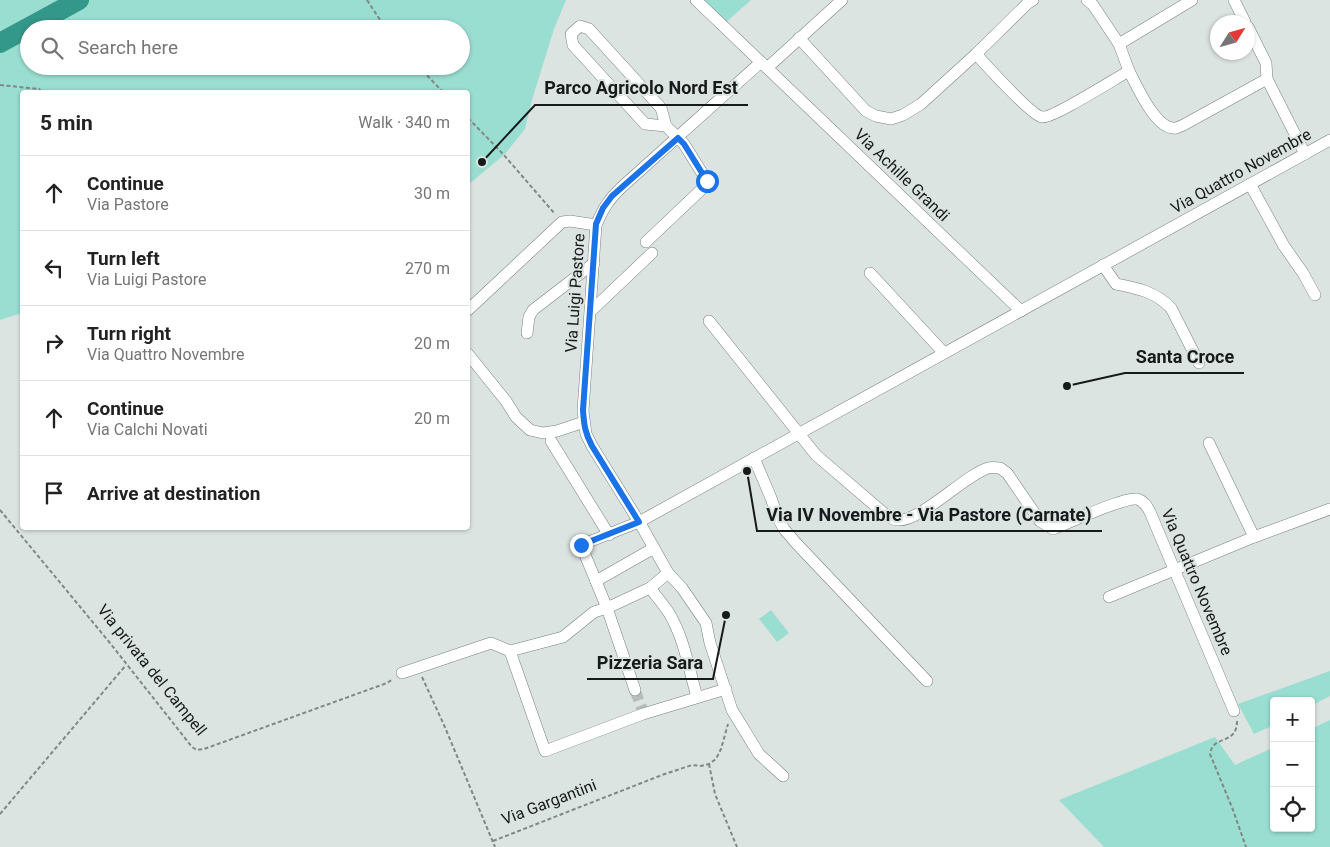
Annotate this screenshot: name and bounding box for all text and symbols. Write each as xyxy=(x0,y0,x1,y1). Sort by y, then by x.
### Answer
north arrow xyxy=(1210,15,1255,60)
search box xyxy=(20,20,470,75)
icon: search xyxy=(38,34,66,62)
text: Search here xyxy=(78,36,178,59)
callout: Parco Agricolo Nord Est xyxy=(535,72,748,105)
text: Parco Agricolo Nord Est xyxy=(544,77,738,98)
text: 5 min xyxy=(40,111,93,135)
text: Walk · 340 m xyxy=(358,113,450,132)
street label: Via Achille Grandi xyxy=(850,125,954,225)
street label: Via Quattro Novembre xyxy=(1168,125,1314,217)
route start xyxy=(696,170,719,193)
text: Continue xyxy=(87,172,164,195)
icon: ahead xyxy=(40,179,68,207)
text: 30 m xyxy=(414,184,450,203)
text: Via Pastore xyxy=(87,195,169,214)
street label: Via Luigi Pastore xyxy=(561,233,589,353)
text: Turn left xyxy=(87,247,160,270)
icon: left xyxy=(40,254,68,282)
text: 270 m xyxy=(405,259,450,278)
text: Via Luigi Pastore xyxy=(87,270,207,289)
text: Turn right xyxy=(87,322,171,345)
icon: right xyxy=(40,329,68,357)
text: 20 m xyxy=(414,334,450,353)
callout: Santa Croce xyxy=(1125,340,1244,373)
text: Via Quattro Novembre xyxy=(87,345,244,364)
text: Santa Croce xyxy=(1136,346,1234,367)
text: Continue xyxy=(87,397,164,420)
icon: ahead xyxy=(40,404,68,432)
text: 20 m xyxy=(414,409,450,428)
text: Via Calchi Novati xyxy=(87,420,208,439)
icon: arrive xyxy=(40,479,68,507)
text: Arrive at destination xyxy=(87,482,260,505)
callout: Via IV Novembre - Via Pastore (Carnate) xyxy=(757,498,1102,531)
text: Via IV Novembre - Via Pastore (Carnate) xyxy=(766,504,1092,526)
street label: Via Quattro Novembre xyxy=(1157,506,1237,658)
route end xyxy=(570,534,593,557)
street label: Via privata del Campell xyxy=(93,601,211,739)
callout: Pizzeria Sara xyxy=(587,646,713,679)
text: Pizzeria Sara xyxy=(597,652,704,673)
map controls xyxy=(1270,697,1315,832)
button: + xyxy=(1270,697,1315,742)
button: − xyxy=(1270,742,1315,787)
street label: Via Gargantini xyxy=(499,775,599,829)
button: locate xyxy=(1270,787,1315,832)

